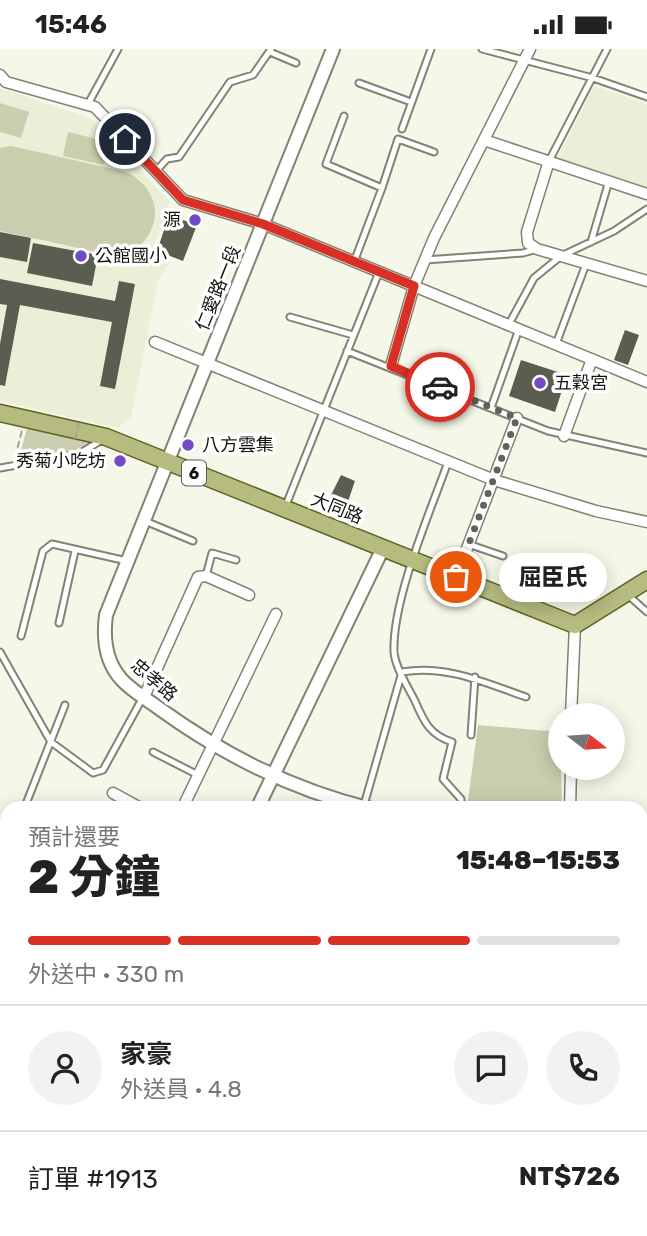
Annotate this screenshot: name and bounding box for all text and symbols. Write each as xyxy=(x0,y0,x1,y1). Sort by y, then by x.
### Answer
text: 15:46 xyxy=(35,9,107,40)
pin xyxy=(95,109,155,169)
icon: home xyxy=(106,120,144,158)
place label: 源 xyxy=(163,209,181,231)
marker: 源 xyxy=(187,212,203,228)
street label: 仁愛路一段 xyxy=(191,242,245,334)
place label: 公館國小 xyxy=(95,245,167,267)
marker: 公館國小 xyxy=(73,248,89,264)
courier xyxy=(405,352,475,422)
icon: car xyxy=(421,368,459,406)
place label: 五穀宮 xyxy=(554,372,608,394)
marker: 五穀宮 xyxy=(532,375,548,391)
place label: 八方雲集 xyxy=(202,434,274,456)
marker: 八方雲集 xyxy=(180,437,196,453)
place label: 秀菊小吃坊 xyxy=(16,450,106,472)
marker: 秀菊小吃坊 xyxy=(112,453,128,469)
road number: 6 xyxy=(182,461,206,485)
street label: 大同路 xyxy=(308,488,366,528)
pin xyxy=(426,547,486,607)
callout: 屈臣氏 xyxy=(498,553,606,601)
icon: bag xyxy=(437,558,475,596)
text: 屈臣氏 xyxy=(519,563,588,591)
street label: 忠孝路 xyxy=(126,654,182,706)
north arrow xyxy=(548,703,625,781)
map controls xyxy=(548,703,625,780)
text: 預計還要 xyxy=(28,823,120,851)
text: 15:48–15:53 xyxy=(456,845,620,876)
text: 2 分鐘 xyxy=(28,850,160,905)
text: 外送中 · 330 m xyxy=(28,960,184,988)
button: person xyxy=(28,1031,102,1105)
button: chat xyxy=(454,1031,528,1105)
button: phone xyxy=(546,1031,620,1105)
text: 家豪 xyxy=(120,1039,172,1070)
text: 外送員 · 4.8 xyxy=(120,1075,242,1103)
text: NT$726 xyxy=(519,1161,620,1192)
text: 訂單 #1913 xyxy=(28,1164,158,1195)

